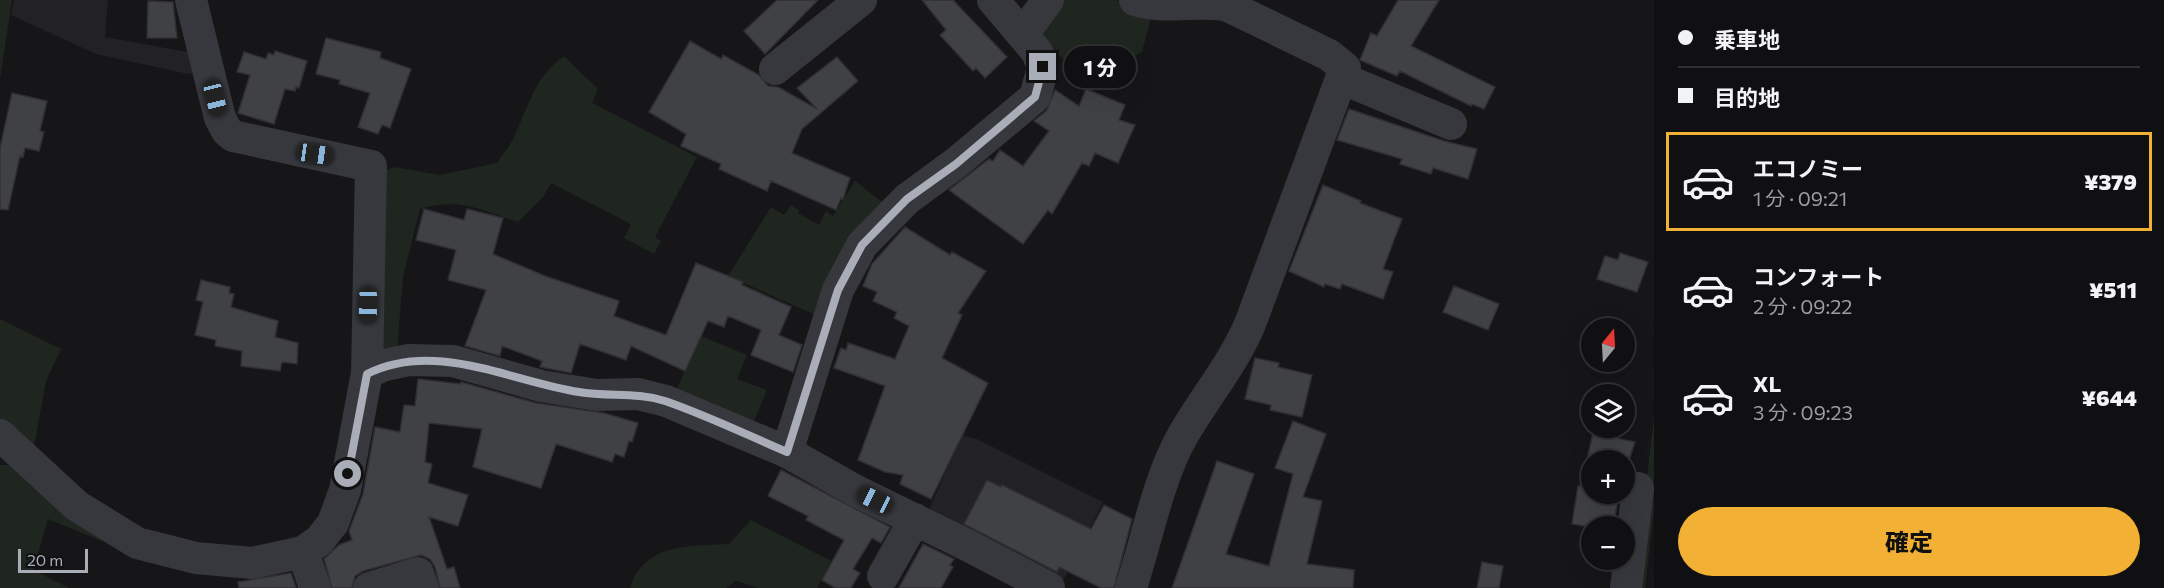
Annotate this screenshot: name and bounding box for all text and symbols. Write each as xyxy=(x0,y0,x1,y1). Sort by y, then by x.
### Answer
text: 乗車地 xyxy=(1714,26,1780,53)
callout: 1 分 xyxy=(1064,46,1136,88)
route end xyxy=(1029,53,1056,80)
text: 1 分 xyxy=(1083,55,1117,79)
car xyxy=(202,78,228,118)
text: 目的地 xyxy=(1714,84,1780,111)
car xyxy=(296,143,334,165)
icon: car xyxy=(1681,155,1735,209)
text: エコノミー xyxy=(1753,155,1863,182)
text: ¥379 xyxy=(2084,168,2137,195)
text: 1 分 · 09:21 xyxy=(1753,186,1847,210)
icon: car xyxy=(1681,263,1735,317)
text: コンフォート xyxy=(1753,263,1884,290)
text: ¥511 xyxy=(2089,276,2137,303)
car xyxy=(359,287,377,323)
text: 2 分 · 09:22 xyxy=(1753,294,1852,318)
north arrow xyxy=(1581,318,1635,372)
map controls xyxy=(1581,318,1635,570)
text: XL xyxy=(1753,370,1781,397)
icon: car xyxy=(1681,371,1735,425)
button: layers xyxy=(1581,384,1635,438)
text: ¥644 xyxy=(2082,384,2137,411)
text: 3 分 · 09:23 xyxy=(1753,400,1853,424)
button: + xyxy=(1581,450,1635,504)
route start xyxy=(334,460,361,487)
car xyxy=(855,484,895,516)
button: 確定 xyxy=(1678,507,2140,576)
button: − xyxy=(1581,516,1635,570)
scale bar xyxy=(18,546,88,574)
text: 20 m xyxy=(27,550,63,569)

